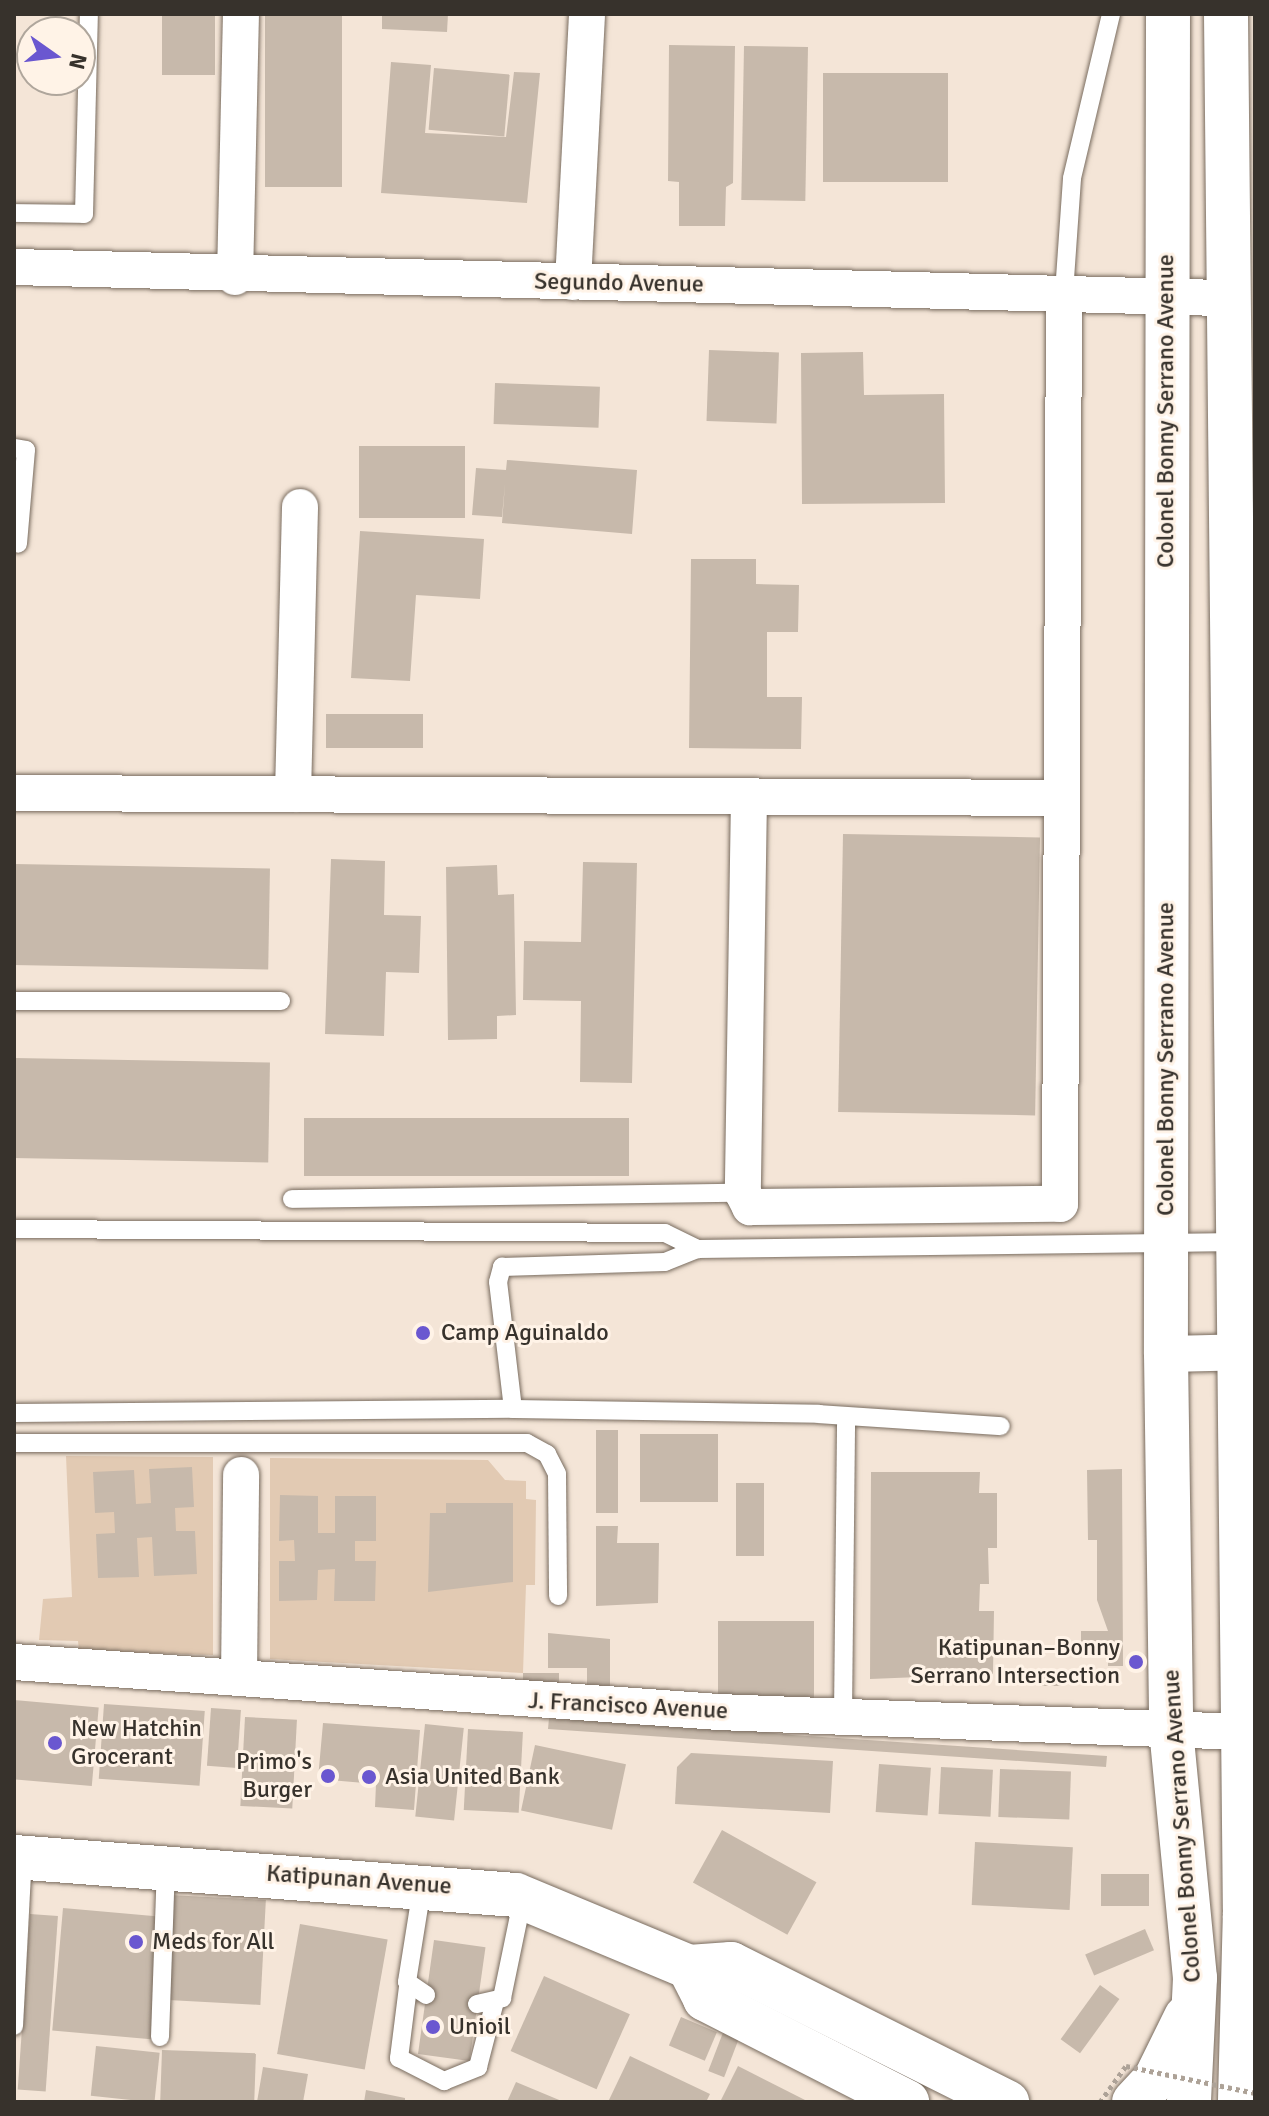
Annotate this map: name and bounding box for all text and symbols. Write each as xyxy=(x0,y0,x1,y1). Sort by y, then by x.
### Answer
north arrow xyxy=(16,16,96,96)
text: N xyxy=(63,51,93,72)
street label: Colonel Bonny Serrano Avenue xyxy=(1152,254,1180,568)
street label: Segundo Avenue xyxy=(534,267,704,299)
street label: Colonel Bonny Serrano Avenue xyxy=(1152,902,1180,1216)
place label: Camp Aguinaldo xyxy=(441,1319,609,1347)
marker: Camp Aguinaldo xyxy=(412,1322,434,1344)
place label: Katipunan–Bonny Serrano Intersection xyxy=(910,1634,1120,1690)
marker: Katipunan–Bonny Serrano Intersection xyxy=(1127,1653,1145,1671)
street label: Colonel Bonny Serrano Avenue xyxy=(1157,1669,1207,1983)
street label: J. Francisco Avenue xyxy=(527,1686,729,1726)
place label: New Hatchin Grocerant xyxy=(71,1715,202,1771)
marker: New Hatchin Grocerant xyxy=(46,1734,64,1752)
place label: Primo's Burger xyxy=(236,1748,312,1804)
place label: Asia United Bank xyxy=(385,1763,560,1791)
marker: Primo's Burger xyxy=(319,1767,337,1785)
marker: Asia United Bank xyxy=(360,1768,378,1786)
street label: Katipunan Avenue xyxy=(265,1859,453,1901)
place label: Meds for All xyxy=(152,1928,275,1956)
marker: Meds for All xyxy=(127,1933,145,1951)
place label: Unioil xyxy=(449,2013,511,2041)
marker: Unioil xyxy=(424,2018,442,2036)

